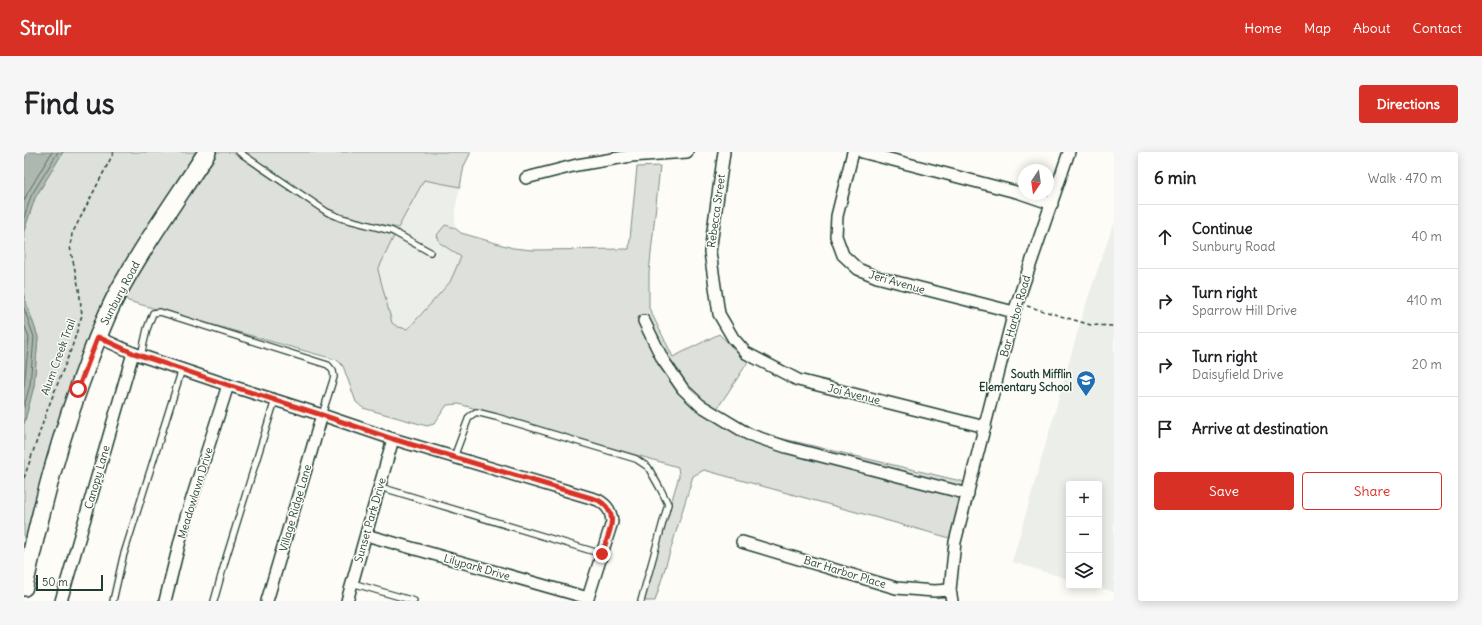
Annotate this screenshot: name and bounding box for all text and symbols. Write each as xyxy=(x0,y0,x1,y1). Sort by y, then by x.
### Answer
text: Strollr xyxy=(20,16,71,40)
text: Home xyxy=(1244,19,1282,37)
text: Map xyxy=(1304,19,1331,37)
text: About xyxy=(1353,19,1391,37)
text: Contact xyxy=(1413,19,1462,37)
button: Directions xyxy=(1359,85,1458,123)
text: Find us xyxy=(24,86,115,122)
north arrow xyxy=(1018,164,1054,200)
text: 6 min xyxy=(1154,167,1196,189)
text: Walk · 470 m xyxy=(1368,170,1442,187)
street label: Rebecca Street xyxy=(704,173,728,249)
text: Continue xyxy=(1192,219,1253,238)
icon: ahead xyxy=(1154,226,1176,248)
text: 40 m xyxy=(1411,228,1442,245)
text: Sunbury Road xyxy=(1192,238,1275,255)
street label: Sunbury Road xyxy=(97,258,143,327)
street label: Jeri Avenue xyxy=(867,267,927,297)
street label: Bar Harbor Road xyxy=(997,273,1034,359)
text: Turn right xyxy=(1192,283,1257,302)
icon: right xyxy=(1154,290,1176,312)
text: 410 m xyxy=(1406,292,1442,309)
text: Sparrow Hill Drive xyxy=(1192,302,1297,319)
street label: Alum Creek Trail xyxy=(38,317,78,397)
text: Turn right xyxy=(1192,347,1257,366)
icon: right xyxy=(1154,354,1176,376)
text: 20 m xyxy=(1412,356,1442,373)
text: Daisyfield Drive xyxy=(1192,366,1283,383)
place label: South Mifflin Elementary School xyxy=(979,367,1073,395)
school or university icon: South Mifflin Elementary School xyxy=(1075,369,1097,397)
route start xyxy=(69,380,87,398)
street label: Joi Avenue xyxy=(826,381,882,407)
icon: arrive xyxy=(1154,418,1176,440)
text: Arrive at destination xyxy=(1192,419,1328,438)
street label: Canopy Lane xyxy=(81,443,113,510)
street label: Meadowlawn Drive xyxy=(174,446,216,540)
street label: Village Ridge Lane xyxy=(276,463,314,553)
button: Save xyxy=(1154,472,1294,510)
button: Share xyxy=(1302,472,1442,510)
street label: Sunset Park Drive xyxy=(351,476,389,564)
map controls xyxy=(1066,481,1102,589)
button: + xyxy=(1066,481,1102,517)
button: − xyxy=(1066,517,1102,553)
route end xyxy=(593,545,611,563)
street label: Lilypark Drive xyxy=(442,551,512,583)
street label: Bar Harbor Place xyxy=(802,553,888,591)
button: layers xyxy=(1066,553,1102,589)
scale bar xyxy=(36,573,103,592)
text: 50 m xyxy=(42,575,68,589)

